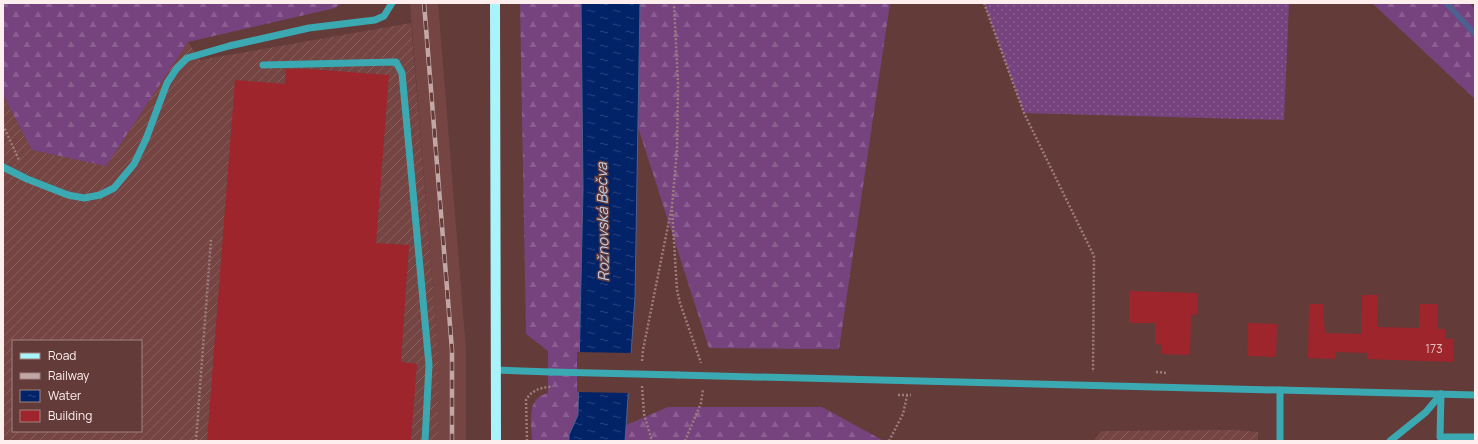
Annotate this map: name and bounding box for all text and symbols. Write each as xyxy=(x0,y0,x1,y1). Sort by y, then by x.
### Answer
water label: Rožnovská Bečva xyxy=(591,162,614,282)
legend xyxy=(12,340,142,432)
house number: 173 xyxy=(1425,340,1443,357)
text: Road xyxy=(48,347,76,364)
text: Railway xyxy=(48,367,90,384)
text: Water xyxy=(48,387,82,404)
text: Building xyxy=(48,407,92,424)

